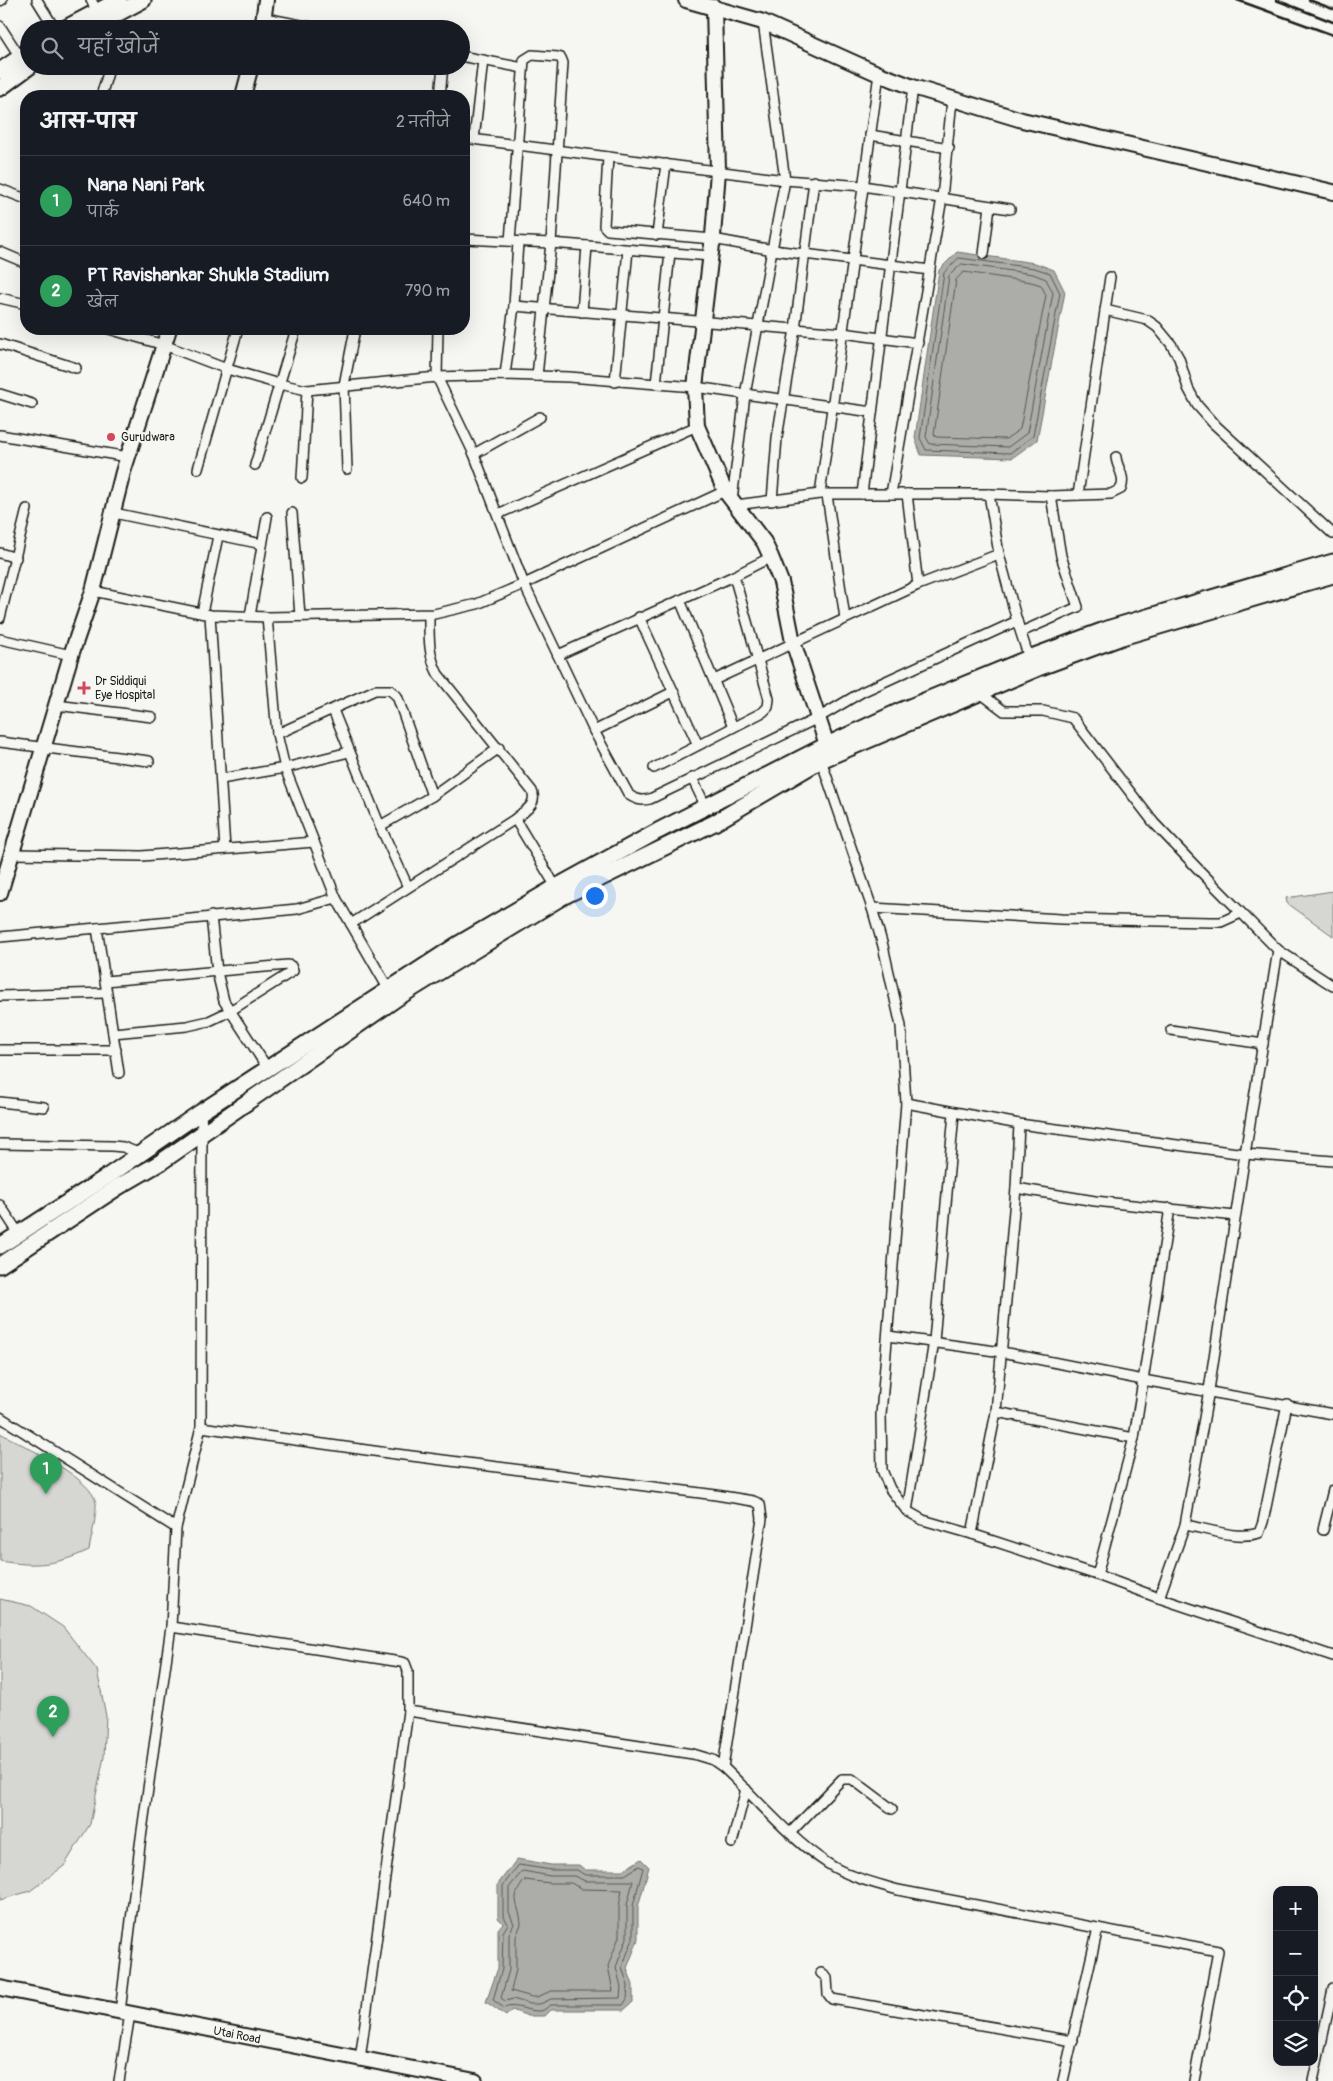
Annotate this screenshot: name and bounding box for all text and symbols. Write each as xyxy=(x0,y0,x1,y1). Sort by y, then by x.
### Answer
search box xyxy=(20,20,470,75)
icon: search xyxy=(38,34,66,62)
text: यहाँ खोजें xyxy=(78,35,159,59)
text: आस-पास xyxy=(40,108,136,135)
text: 2 नतीजे xyxy=(396,112,450,132)
text: Nana Nani Park xyxy=(87,173,204,197)
text: 1 xyxy=(53,191,59,211)
text: 640 m xyxy=(403,191,450,211)
text: पार्क xyxy=(87,202,118,222)
text: PT Ravishankar Shukla Stadium xyxy=(87,263,329,287)
text: 2 xyxy=(52,281,60,301)
text: 790 m xyxy=(405,281,450,301)
text: खेल xyxy=(87,292,118,312)
place label: Gurudwara xyxy=(121,430,175,445)
marker: Gurudwara xyxy=(105,431,117,443)
place label: Dr Siddiqui Eye Hospital xyxy=(95,674,155,703)
marker: Dr Siddiqui Eye Hospital xyxy=(77,681,91,695)
your location xyxy=(582,883,608,909)
pin: 1 xyxy=(30,1453,62,1494)
pin: 2 xyxy=(37,1696,69,1737)
map controls xyxy=(1273,1886,1318,2066)
button: + xyxy=(1273,1886,1318,1931)
button: − xyxy=(1273,1931,1318,1976)
button: locate xyxy=(1273,1976,1318,2021)
button: layers xyxy=(1273,2021,1318,2066)
street label: Utai Road xyxy=(212,2024,262,2047)

